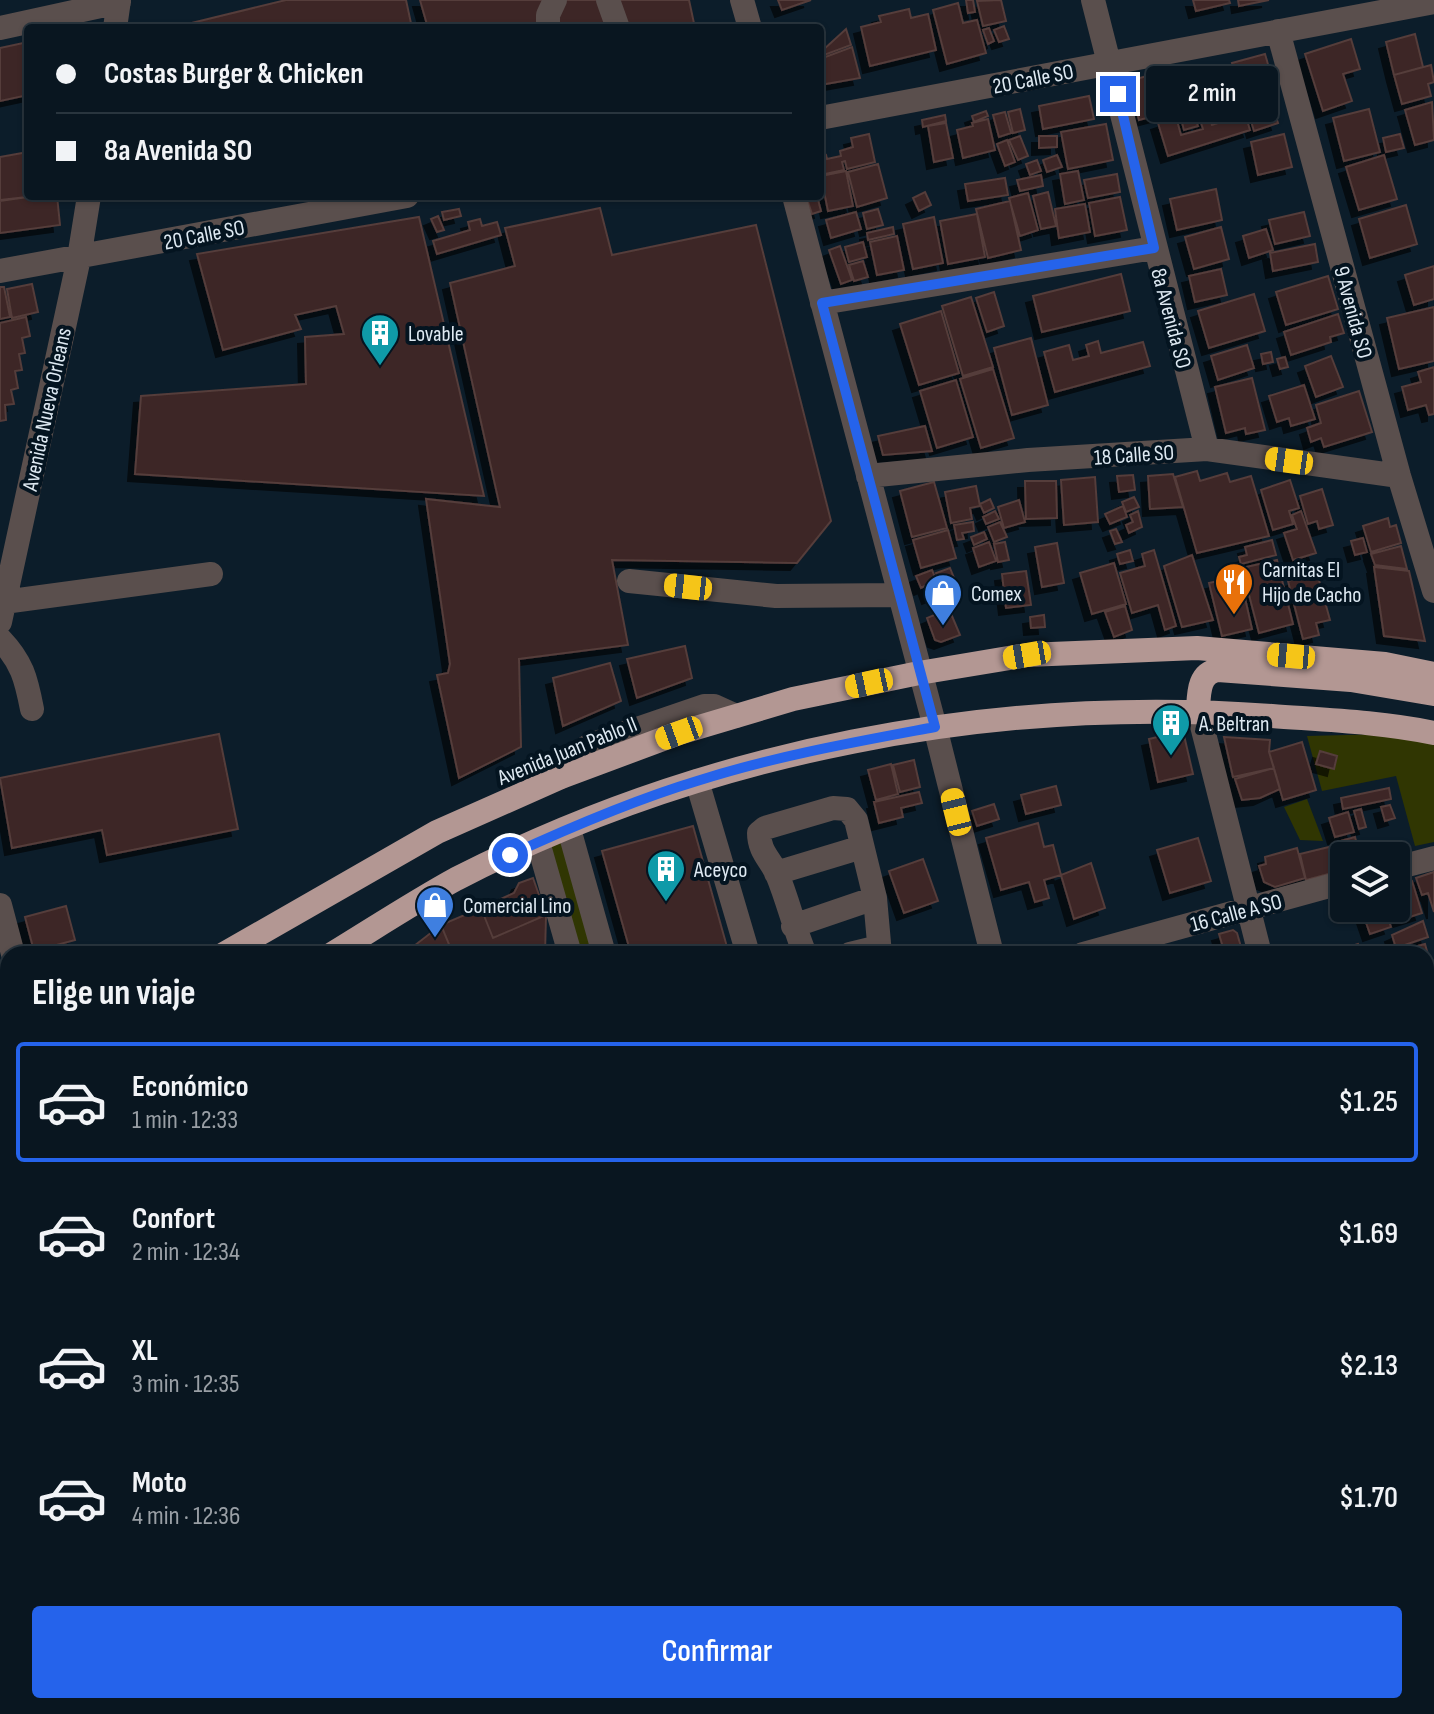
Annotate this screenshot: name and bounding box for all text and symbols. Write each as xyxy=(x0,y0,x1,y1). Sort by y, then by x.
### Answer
text: Costas Burger & Chicken xyxy=(104,56,364,92)
street label: 20 Calle SO xyxy=(991,58,1076,101)
callout: 2 min xyxy=(1146,66,1278,122)
route end xyxy=(1100,76,1136,112)
text: 2 min xyxy=(1188,78,1236,109)
text: 8a Avenida SO xyxy=(104,133,252,169)
street label: 20 Calle SO xyxy=(162,214,247,257)
street label: 9 Avenida SO xyxy=(1327,263,1378,361)
street label: 8a Avenida SO xyxy=(1144,265,1197,372)
building icon: Lovable xyxy=(359,312,401,367)
place label: Lovable xyxy=(408,321,464,348)
street label: Avenida Nueva Orleans xyxy=(17,325,78,494)
street label: 18 Calle SO xyxy=(1093,439,1175,472)
car xyxy=(1264,446,1314,476)
place label: Carnitas El Hijo de Cacho xyxy=(1262,557,1361,609)
restaurant icon: Carnitas El Hijo de Cacho xyxy=(1213,561,1255,616)
shop icon: Comex xyxy=(922,572,964,627)
car xyxy=(663,573,713,601)
place label: Comex xyxy=(971,581,1022,608)
car xyxy=(1001,639,1053,671)
car xyxy=(1266,642,1316,670)
car xyxy=(843,666,895,700)
building icon: A. Beltran xyxy=(1150,702,1192,757)
street label: Avenida Juan Pablo II xyxy=(493,711,641,792)
place label: A. Beltran xyxy=(1198,711,1270,738)
car xyxy=(652,714,706,752)
car xyxy=(939,786,973,838)
route start xyxy=(492,837,528,873)
map controls xyxy=(1330,842,1410,922)
button: layers xyxy=(1330,842,1410,922)
building icon: Aceyco xyxy=(645,848,687,903)
place label: Aceyco xyxy=(693,857,747,884)
shop icon: Comercial Lino xyxy=(414,884,456,939)
street label: 16 Calle A SO xyxy=(1188,888,1285,939)
place label: Comercial Lino xyxy=(463,893,571,920)
text: Elige un viaje xyxy=(32,972,196,1015)
icon: car xyxy=(36,1066,108,1138)
text: Económico xyxy=(132,1069,249,1105)
text: $1.25 xyxy=(1338,1084,1398,1120)
text: 1 min · 12:33 xyxy=(132,1105,238,1136)
icon: car xyxy=(36,1198,108,1270)
text: Confort xyxy=(132,1201,215,1237)
text: $1.69 xyxy=(1338,1216,1398,1252)
text: 2 min · 12:34 xyxy=(132,1237,240,1268)
icon: car xyxy=(36,1330,108,1402)
text: XL xyxy=(132,1333,158,1369)
text: $2.13 xyxy=(1339,1348,1398,1384)
text: 3 min · 12:35 xyxy=(132,1369,239,1400)
icon: car xyxy=(36,1462,108,1534)
text: Moto xyxy=(132,1465,187,1501)
text: $1.70 xyxy=(1339,1480,1398,1516)
text: 4 min · 12:36 xyxy=(132,1501,240,1532)
button: Confirmar xyxy=(32,1606,1402,1698)

